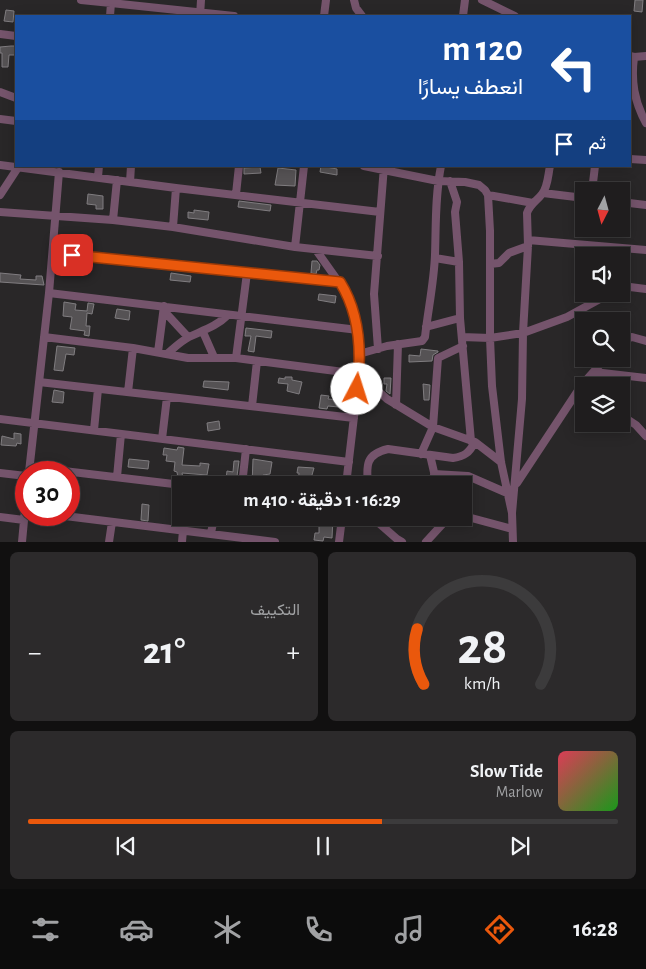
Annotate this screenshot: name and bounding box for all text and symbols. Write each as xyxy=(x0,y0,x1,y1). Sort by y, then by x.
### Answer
text: 120 m xyxy=(442,32,523,67)
icon: left xyxy=(541,35,606,100)
text: انعطف يسارًا xyxy=(418,76,523,98)
icon: arrive xyxy=(550,130,578,158)
text: ثم xyxy=(588,134,606,153)
north arrow xyxy=(575,182,630,238)
map controls xyxy=(575,182,630,432)
pin xyxy=(51,234,93,276)
icon: arrive xyxy=(58,241,86,269)
button: sound xyxy=(575,247,630,302)
button: search xyxy=(575,312,630,367)
position arrow xyxy=(330,362,382,414)
button: layers xyxy=(575,377,630,432)
speed limit sign: 30 xyxy=(15,461,80,526)
text: 16:29 · 1 دقيقة · 410 m xyxy=(243,491,401,510)
text: التكييف xyxy=(250,602,300,618)
text: 28 xyxy=(457,621,507,673)
text: 21° xyxy=(143,633,185,671)
text: − xyxy=(28,639,41,667)
text: + xyxy=(287,639,300,667)
text: km/h xyxy=(464,675,500,693)
text: Slow Tide xyxy=(470,762,543,781)
text: Marlow xyxy=(496,784,543,800)
icon: previous xyxy=(112,832,140,860)
icon: pause xyxy=(309,832,337,860)
icon: next xyxy=(506,832,534,860)
icon: filters xyxy=(28,912,63,947)
icon: car xyxy=(119,912,154,947)
icon: climate xyxy=(210,912,245,947)
icon: phone xyxy=(301,912,336,947)
icon: music xyxy=(392,912,427,947)
icon: directions xyxy=(482,912,517,947)
text: 16:28 xyxy=(573,918,618,940)

